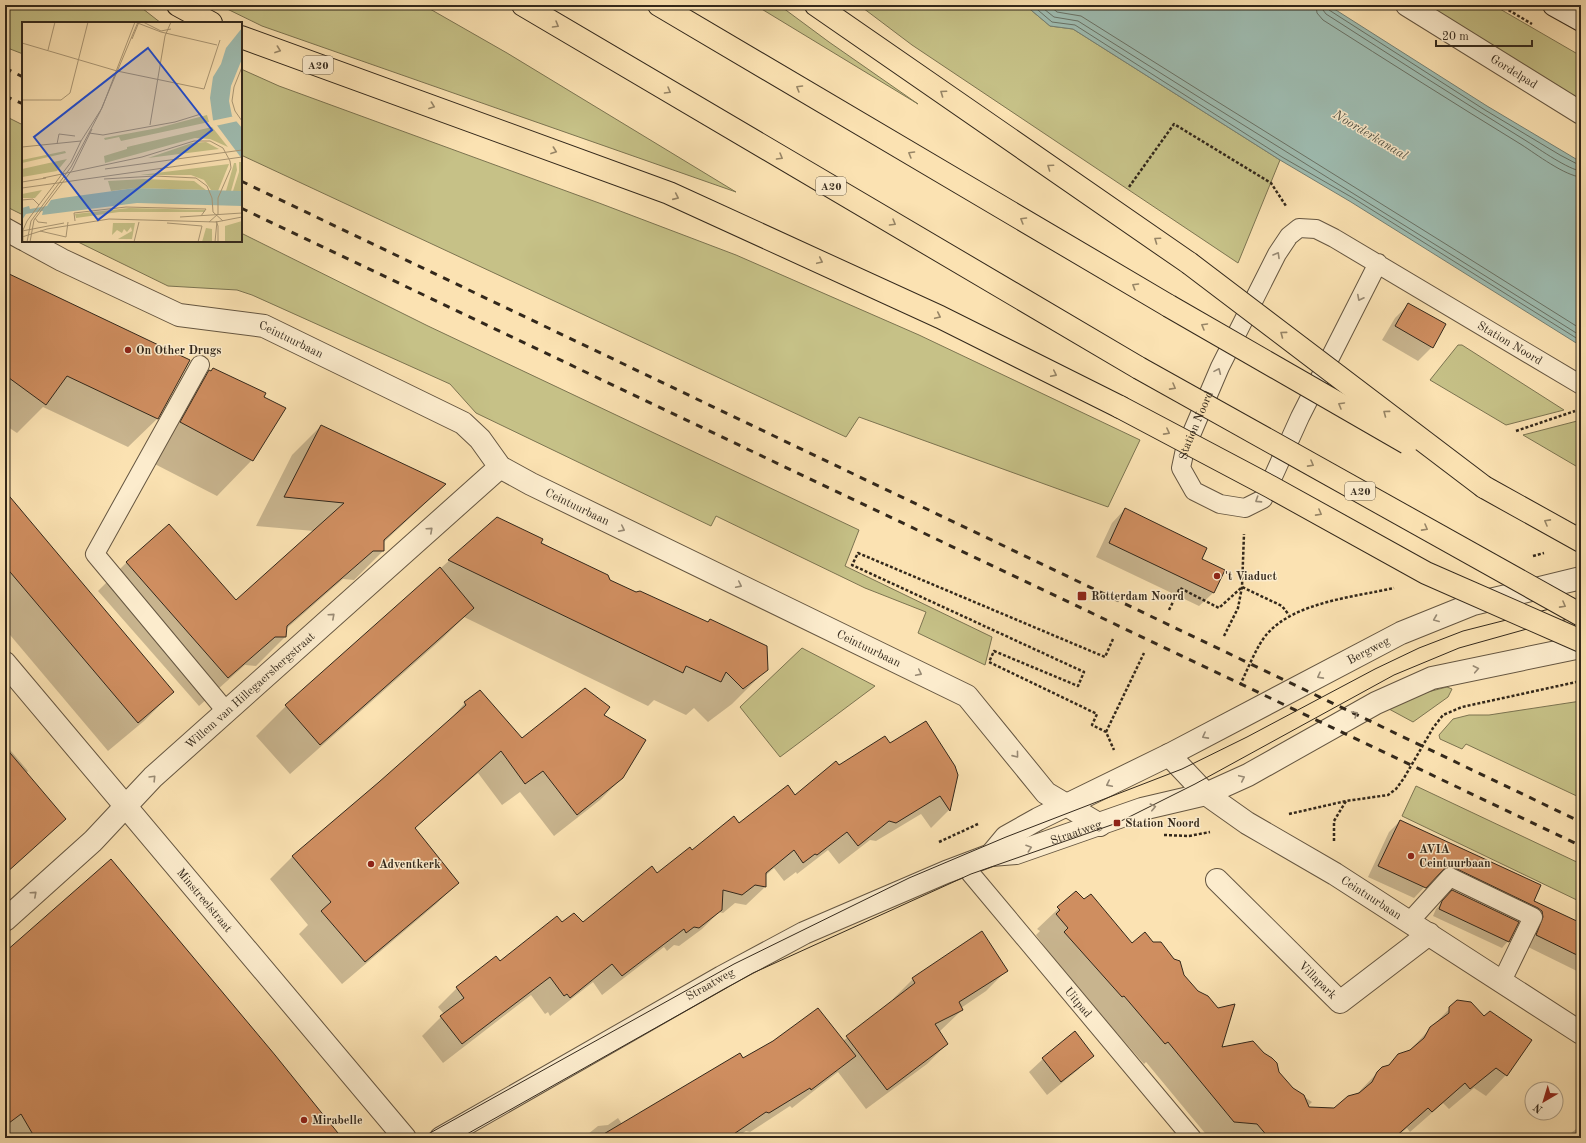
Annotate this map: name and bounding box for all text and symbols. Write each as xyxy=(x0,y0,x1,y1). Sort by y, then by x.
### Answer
one-way arrow xyxy=(552,20,559,27)
inset map xyxy=(22,22,242,242)
scale bar xyxy=(1436,22,1532,48)
text: 20 m xyxy=(1442,31,1469,43)
one-way arrow xyxy=(274,46,281,54)
street label: Gordelpad xyxy=(1488,53,1539,91)
road number: A20 xyxy=(303,56,333,74)
one-way arrow xyxy=(796,85,803,92)
one-way arrow xyxy=(664,86,671,93)
one-way arrow xyxy=(940,90,947,98)
one-way arrow xyxy=(429,102,436,110)
water label: Noorderkanaal xyxy=(1330,108,1410,163)
one-way arrow xyxy=(551,147,558,155)
one-way arrow xyxy=(776,152,784,159)
one-way arrow xyxy=(908,152,915,159)
one-way arrow xyxy=(1047,164,1054,172)
road number: A20 xyxy=(816,177,846,195)
one-way arrow xyxy=(672,192,679,200)
one-way arrow xyxy=(889,218,896,225)
one-way arrow xyxy=(1020,218,1027,225)
one-way arrow xyxy=(1154,237,1161,245)
one-way arrow xyxy=(1272,252,1279,259)
one-way arrow xyxy=(816,257,823,265)
one-way arrow xyxy=(1132,284,1139,291)
one-way arrow xyxy=(1358,294,1365,301)
one-way arrow xyxy=(934,311,941,319)
street label: Ceintuurbaan xyxy=(258,320,325,361)
street label: Station Noord xyxy=(1475,320,1544,367)
one-way arrow xyxy=(1201,324,1208,331)
one-way arrow xyxy=(1280,332,1287,339)
marker: On Other Drugs xyxy=(123,345,133,355)
place label: On Other Drugs xyxy=(136,345,222,357)
one-way arrow xyxy=(1213,367,1221,375)
one-way arrow xyxy=(1050,369,1058,377)
one-way arrow xyxy=(1169,382,1177,389)
street label: Station Noord xyxy=(1178,389,1216,461)
one-way arrow xyxy=(1338,403,1345,410)
one-way arrow xyxy=(1384,410,1391,417)
one-way arrow xyxy=(1163,427,1170,435)
one-way arrow xyxy=(1307,459,1314,467)
road number: A20 xyxy=(1345,482,1375,500)
street label: Ceintuurbaan xyxy=(543,487,612,528)
one-way arrow xyxy=(1255,496,1262,503)
one-way arrow xyxy=(1315,509,1322,516)
one-way arrow xyxy=(1544,519,1551,527)
one-way arrow xyxy=(1421,523,1428,530)
one-way arrow xyxy=(618,524,626,531)
one-way arrow xyxy=(425,528,432,535)
marker: 't Viaduct xyxy=(1212,571,1222,581)
place label: 't Viaduct xyxy=(1225,571,1277,583)
one-way arrow xyxy=(735,580,743,588)
marker: Rotterdam Noord xyxy=(1076,590,1088,602)
place label: Rotterdam Noord xyxy=(1091,591,1184,603)
one-way arrow xyxy=(1558,600,1566,607)
one-way arrow xyxy=(328,614,335,621)
one-way arrow xyxy=(1433,614,1440,622)
street label: Ceintuurbaan xyxy=(834,629,903,670)
street label: Willem van Hillegaersbergstraat xyxy=(184,630,317,752)
street label: Bergweg xyxy=(1346,635,1392,667)
one-way arrow xyxy=(1473,665,1479,673)
one-way arrow xyxy=(915,668,922,676)
one-way arrow xyxy=(1316,671,1324,678)
one-way arrow xyxy=(1351,712,1358,719)
one-way arrow xyxy=(1201,731,1209,739)
one-way arrow xyxy=(1012,751,1019,758)
one-way arrow xyxy=(148,775,155,783)
one-way arrow xyxy=(1238,775,1245,783)
one-way arrow xyxy=(1105,779,1113,787)
one-way arrow xyxy=(1149,803,1156,811)
street label: Straatweg xyxy=(1049,818,1104,848)
marker: Station Noord xyxy=(1112,818,1122,828)
place label: Station Noord xyxy=(1125,818,1200,830)
one-way arrow xyxy=(1026,844,1033,853)
place label: AVIA Ceintuurbaan xyxy=(1419,844,1491,870)
marker: AVIA Ceintuurbaan xyxy=(1406,851,1416,861)
marker: Adventkerk xyxy=(366,859,376,869)
place label: Adventkerk xyxy=(379,859,441,871)
street label: Minstreelstraat xyxy=(174,867,234,935)
street label: Ceintuurbaan xyxy=(1338,874,1404,923)
one-way arrow xyxy=(29,891,37,898)
street label: Villapark xyxy=(1296,960,1338,1002)
street label: Straatweg xyxy=(684,966,737,1003)
street label: Uitpad xyxy=(1062,986,1093,1020)
north arrow xyxy=(1524,1081,1564,1121)
text: N xyxy=(1532,1100,1545,1115)
marker: Mirabelle xyxy=(299,1115,309,1125)
place label: Mirabelle xyxy=(312,1115,363,1127)

